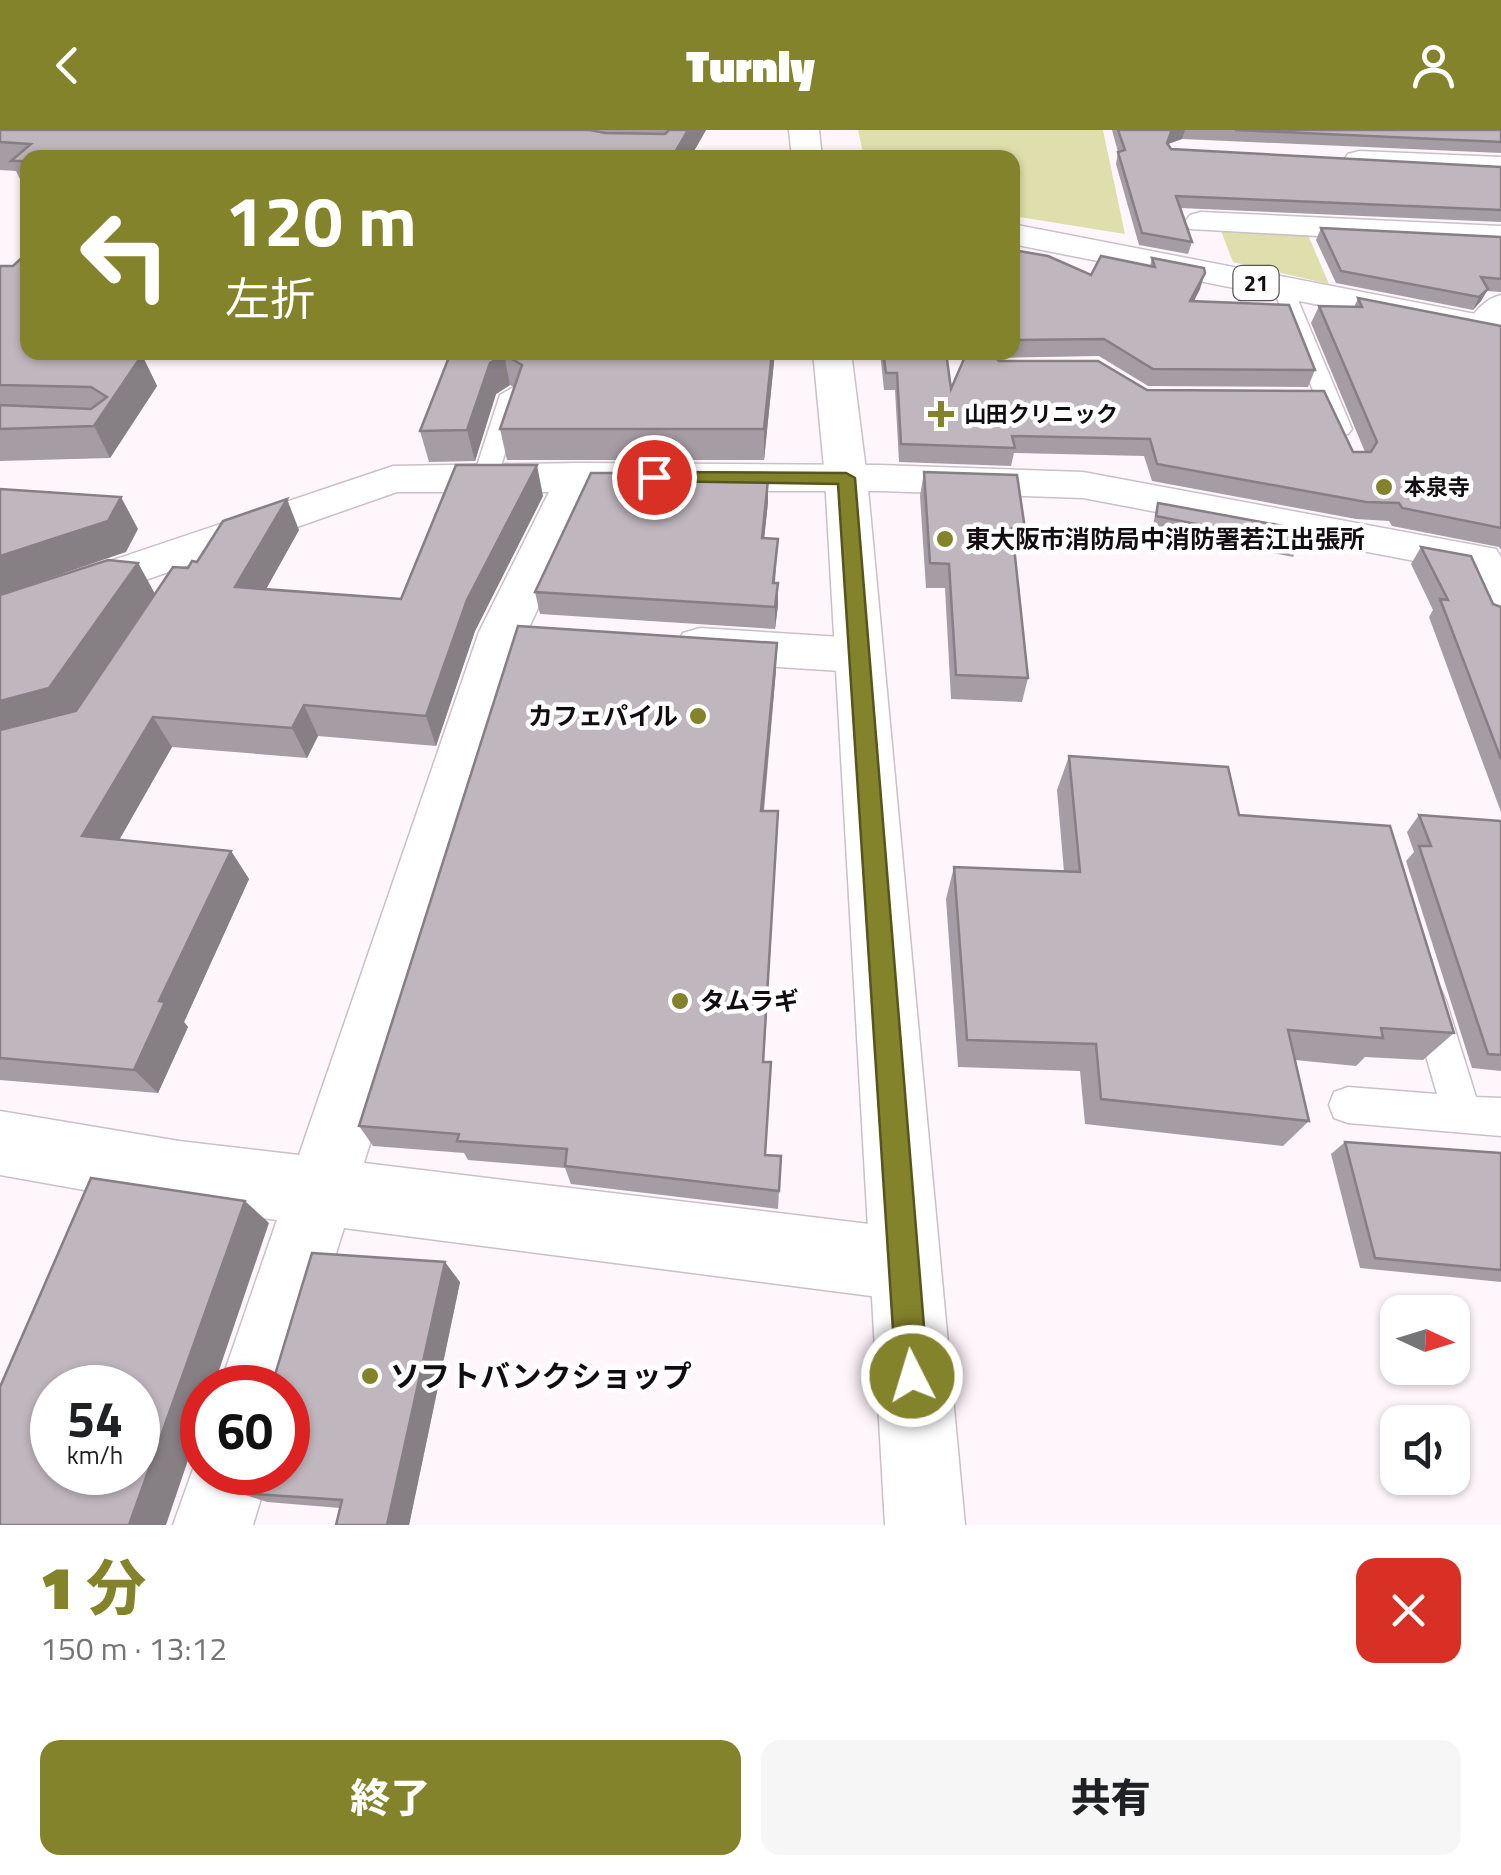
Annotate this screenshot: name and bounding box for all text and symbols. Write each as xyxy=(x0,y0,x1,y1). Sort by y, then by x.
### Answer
text: Turnly xyxy=(686,31,815,99)
icon: back xyxy=(40,38,95,93)
icon: person xyxy=(1406,38,1461,93)
text: 120 m xyxy=(225,167,417,273)
icon: left xyxy=(60,190,190,320)
text: 左折 xyxy=(225,264,315,332)
road number: 21 xyxy=(1234,266,1278,300)
place label: 山田クリニック xyxy=(964,397,1118,431)
marker: 山田クリニック xyxy=(928,401,954,427)
pin xyxy=(612,435,697,520)
icon: arrive xyxy=(627,450,682,505)
place label: 本泉寺 xyxy=(1404,470,1470,504)
marker: 本泉寺 xyxy=(1373,476,1395,498)
place label: 東大阪市消防局中消防署若江出張所 xyxy=(965,520,1365,558)
marker: 東大阪市消防局中消防署若江出張所 xyxy=(934,528,956,550)
place label: カフェパイル xyxy=(528,697,678,735)
marker: カフェパイル xyxy=(687,705,709,727)
place label: タムラギ xyxy=(700,982,799,1020)
marker: タムラギ xyxy=(669,990,691,1012)
north arrow xyxy=(1380,1295,1470,1385)
map controls xyxy=(1380,1295,1470,1495)
position arrow xyxy=(860,1324,964,1428)
place label: ソフトバンクショップ xyxy=(390,1353,692,1399)
speed limit sign: 60 xyxy=(180,1365,310,1495)
marker: ソフトバンクショップ xyxy=(359,1365,381,1387)
text: 54 xyxy=(67,1380,123,1456)
button: sound xyxy=(1380,1405,1470,1495)
text: km/h xyxy=(67,1436,123,1474)
text: 1 分 xyxy=(40,1541,146,1632)
button: close xyxy=(1356,1558,1461,1663)
text: 150 m · 13:12 xyxy=(40,1624,227,1672)
button: 終了 xyxy=(40,1740,741,1855)
button: 共有 xyxy=(761,1740,1461,1855)

